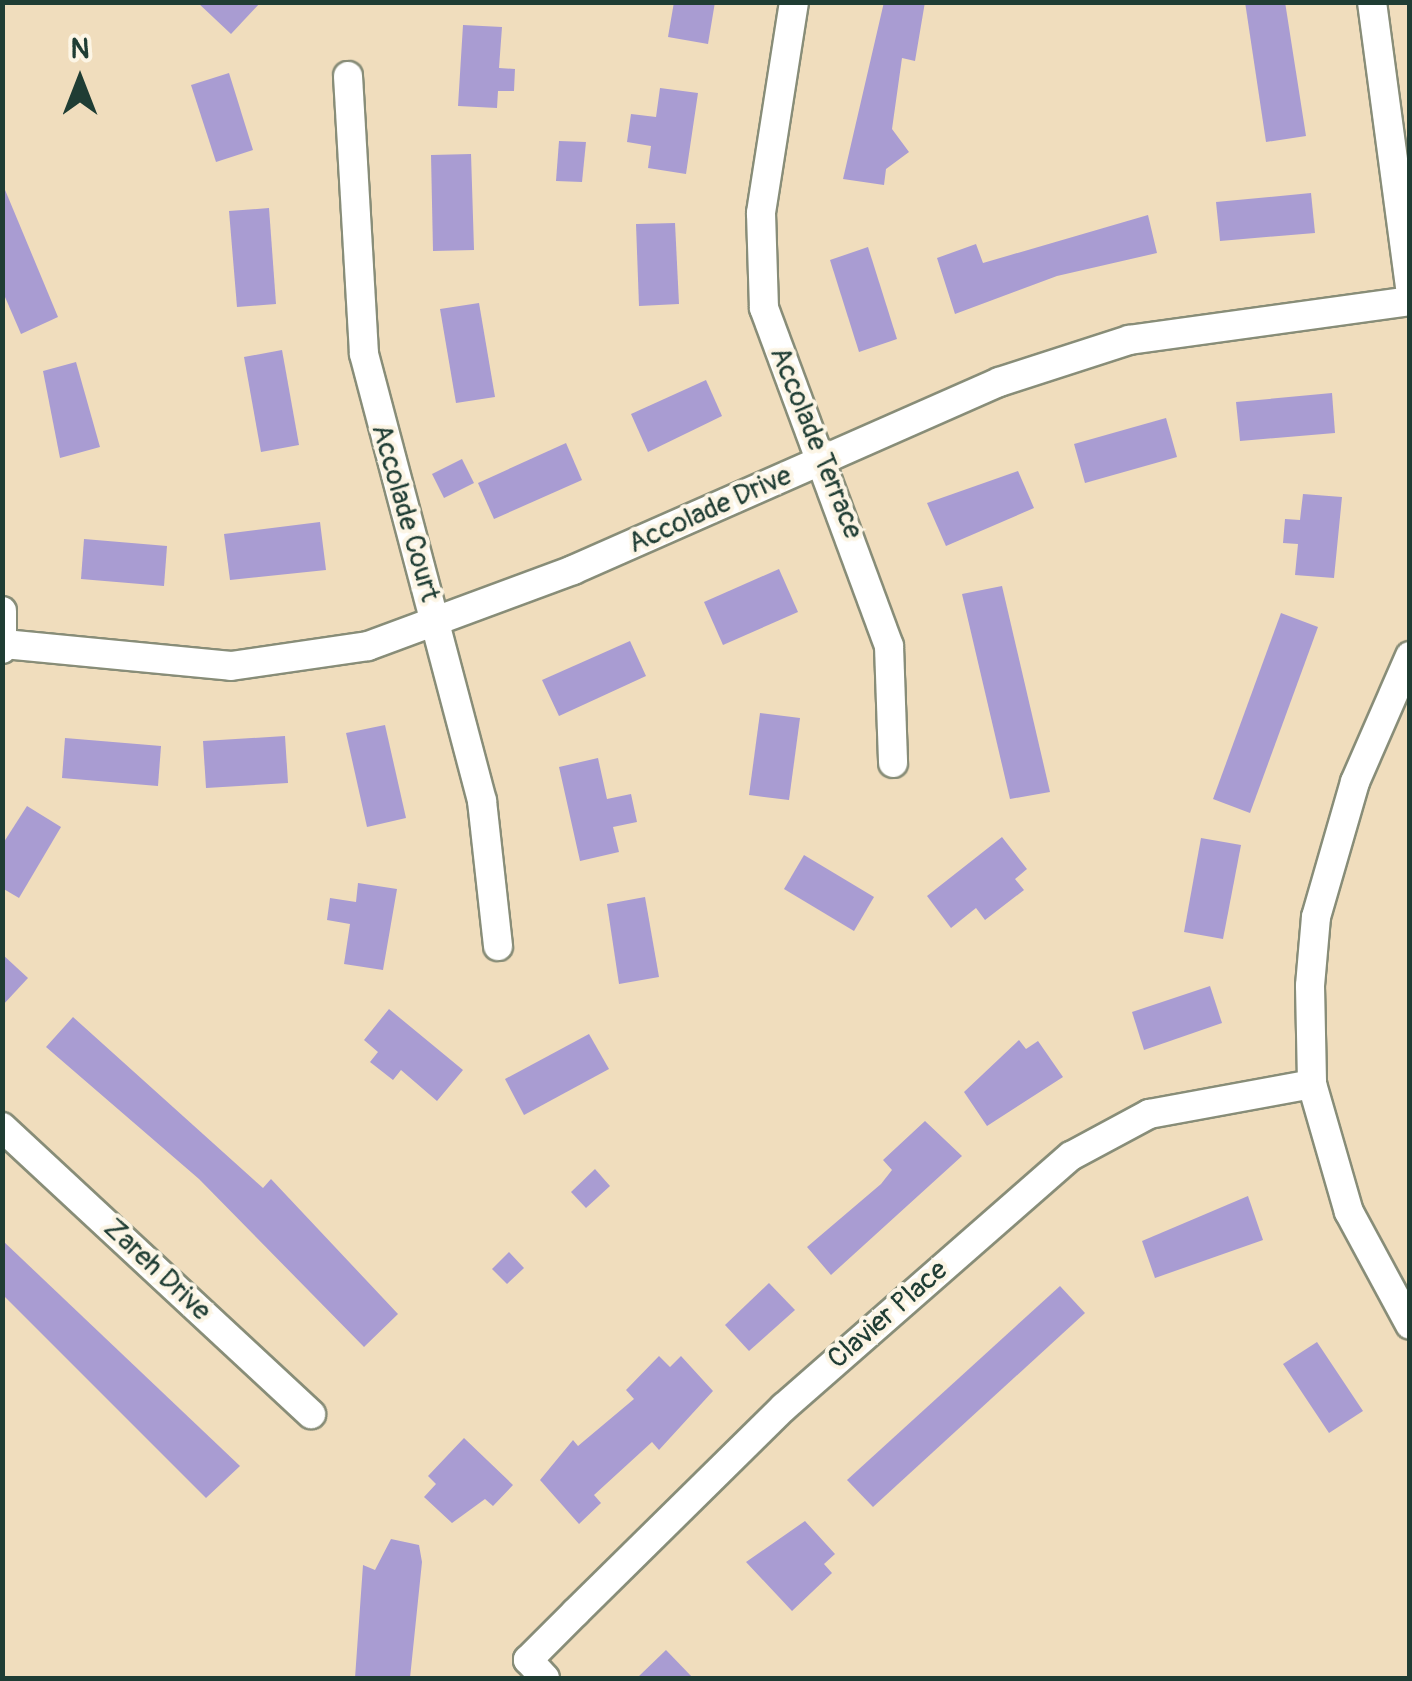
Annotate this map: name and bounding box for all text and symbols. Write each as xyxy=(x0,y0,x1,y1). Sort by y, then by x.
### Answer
north arrow xyxy=(30,30,130,130)
text: N xyxy=(71,32,89,67)
street label: Accolade Terrace xyxy=(762,342,870,544)
street label: Accolade Court xyxy=(364,420,446,606)
street label: Accolade Drive xyxy=(623,459,797,561)
street label: Zareh Drive xyxy=(96,1212,218,1328)
street label: Clavier Place xyxy=(821,1254,955,1376)

